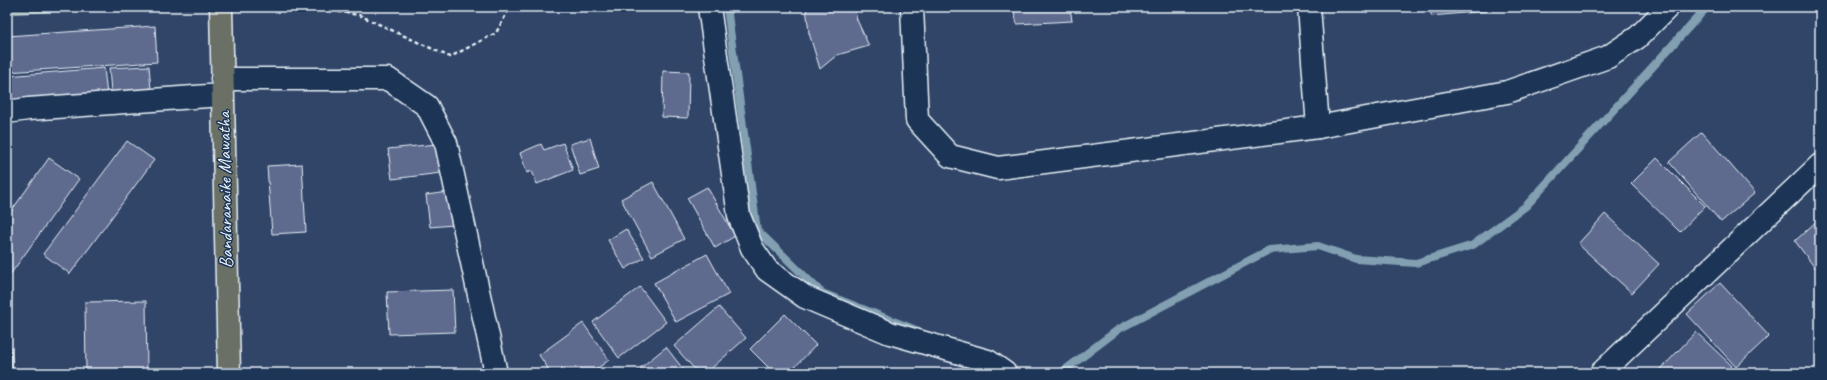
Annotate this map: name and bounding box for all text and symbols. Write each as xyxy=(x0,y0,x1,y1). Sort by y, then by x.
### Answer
street label: Bandaranaike Mawatha xyxy=(212,109,238,269)

